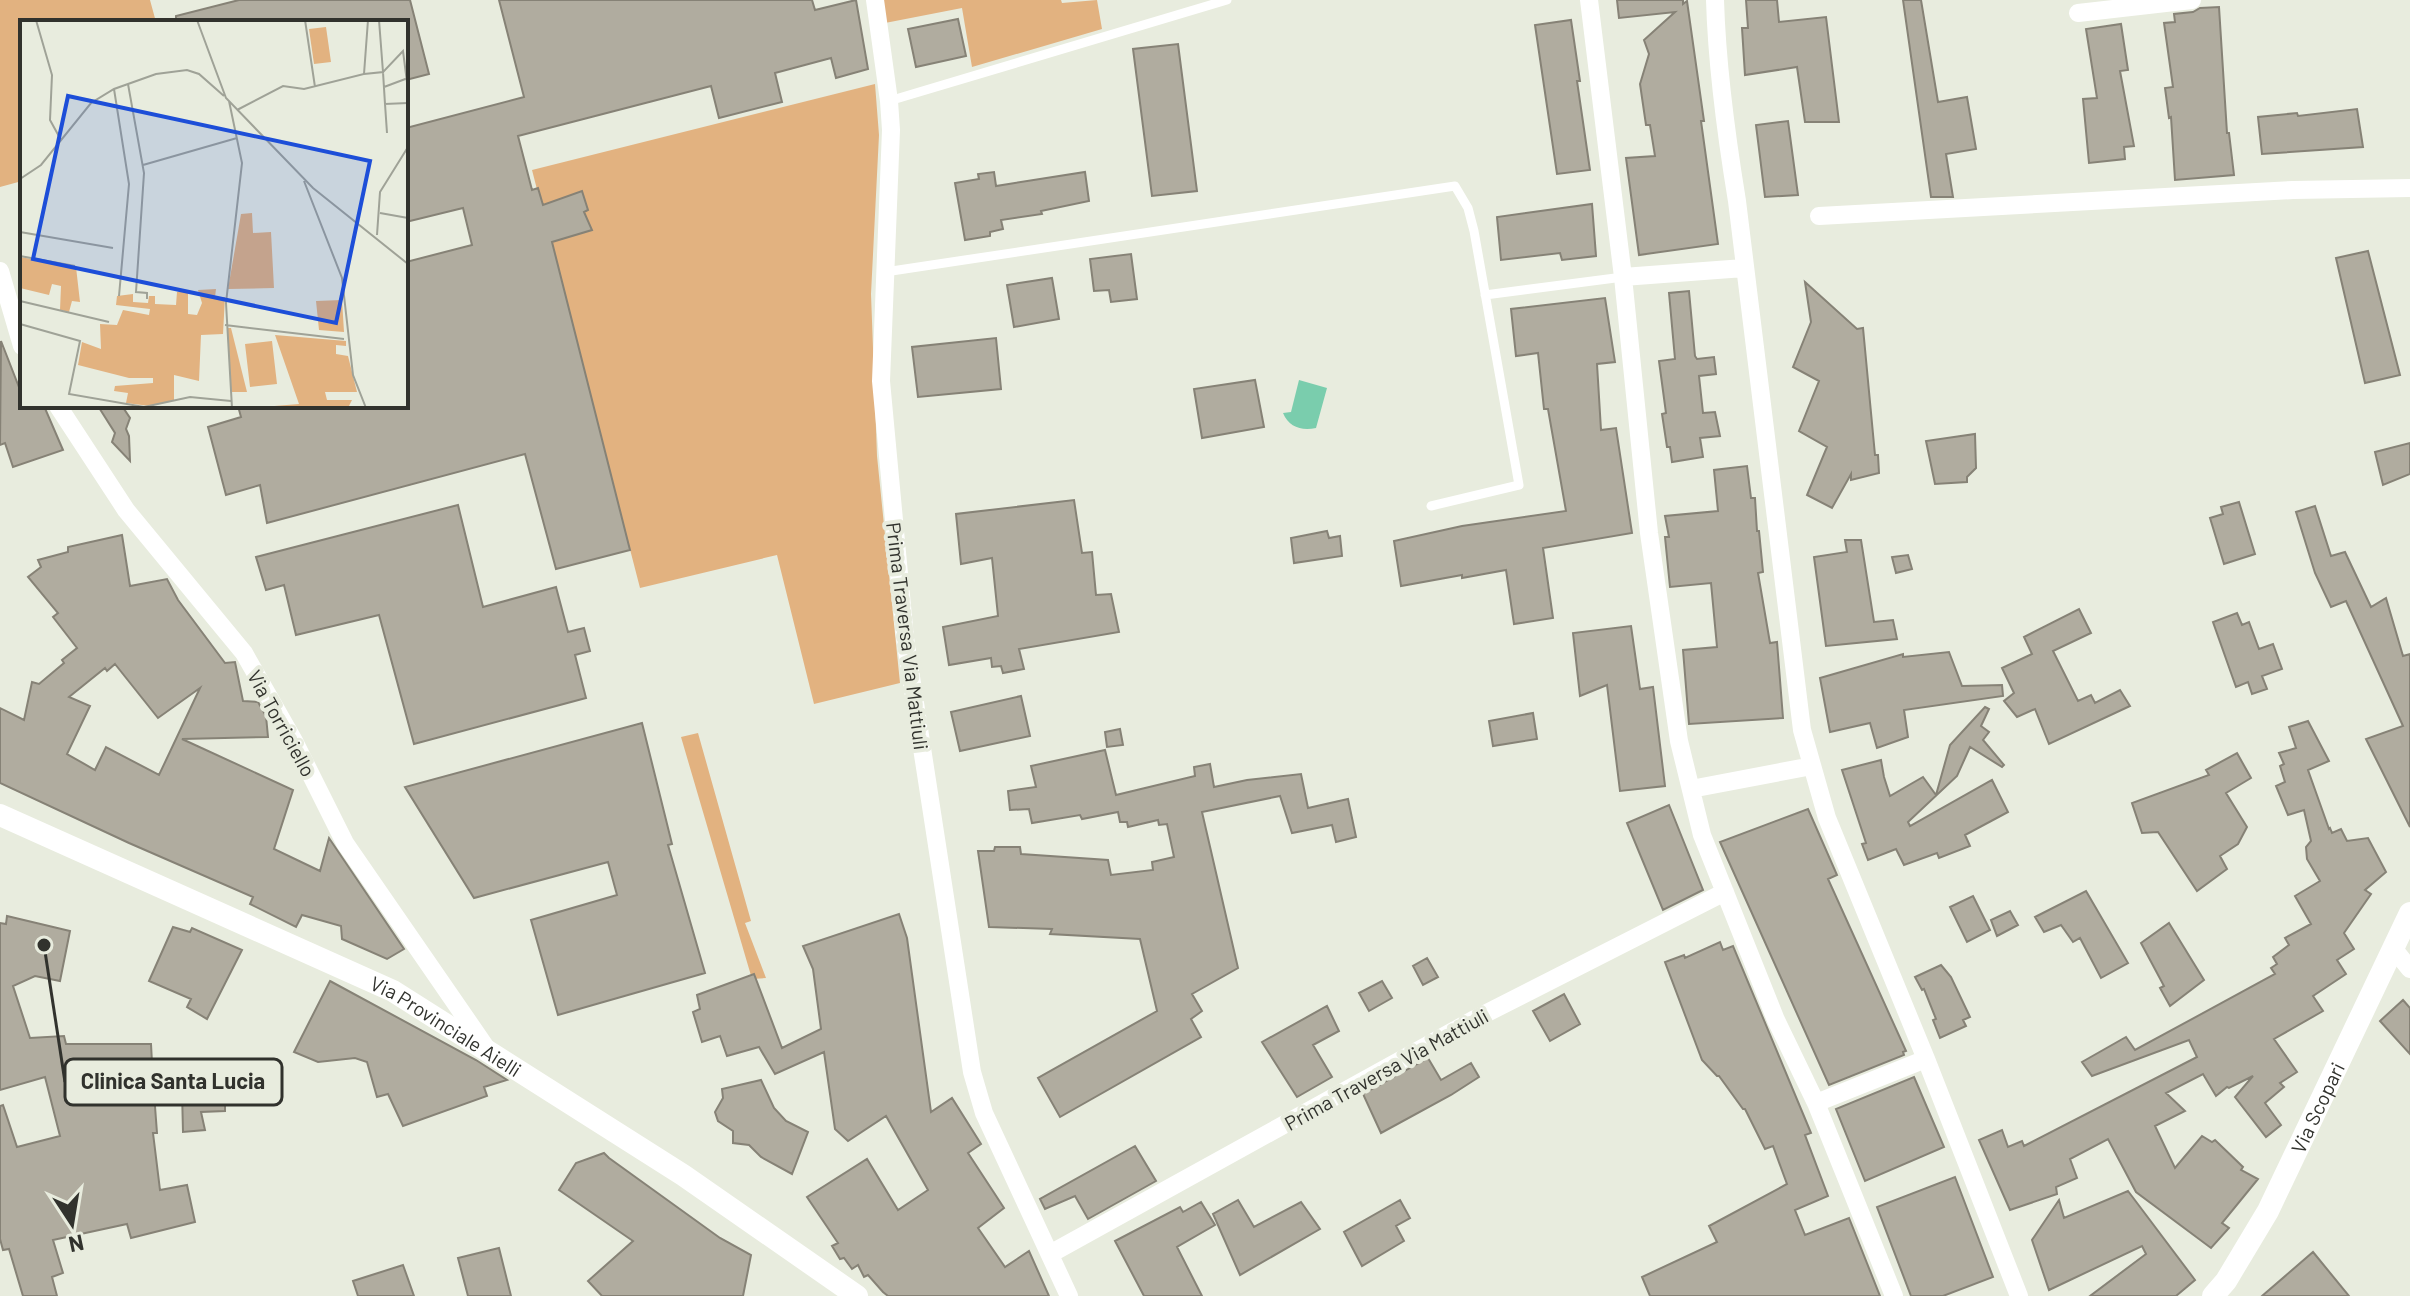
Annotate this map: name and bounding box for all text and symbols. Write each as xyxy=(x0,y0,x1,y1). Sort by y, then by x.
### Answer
inset map xyxy=(20,20,408,408)
street label: Prima Traversa Via Mattiuli xyxy=(882,521,934,751)
street label: Via Torriciello xyxy=(243,666,321,780)
street label: Via Provinciale Aielli xyxy=(367,971,526,1081)
street label: Prima Traversa Via Mattiuli xyxy=(1280,1003,1492,1135)
street label: Via Scopari xyxy=(2285,1058,2349,1157)
callout: Clinica Santa Lucia xyxy=(65,1059,282,1105)
text: Clinica Santa Lucia xyxy=(81,1067,265,1093)
north arrow xyxy=(32,1184,112,1264)
text: N xyxy=(67,1230,86,1259)

